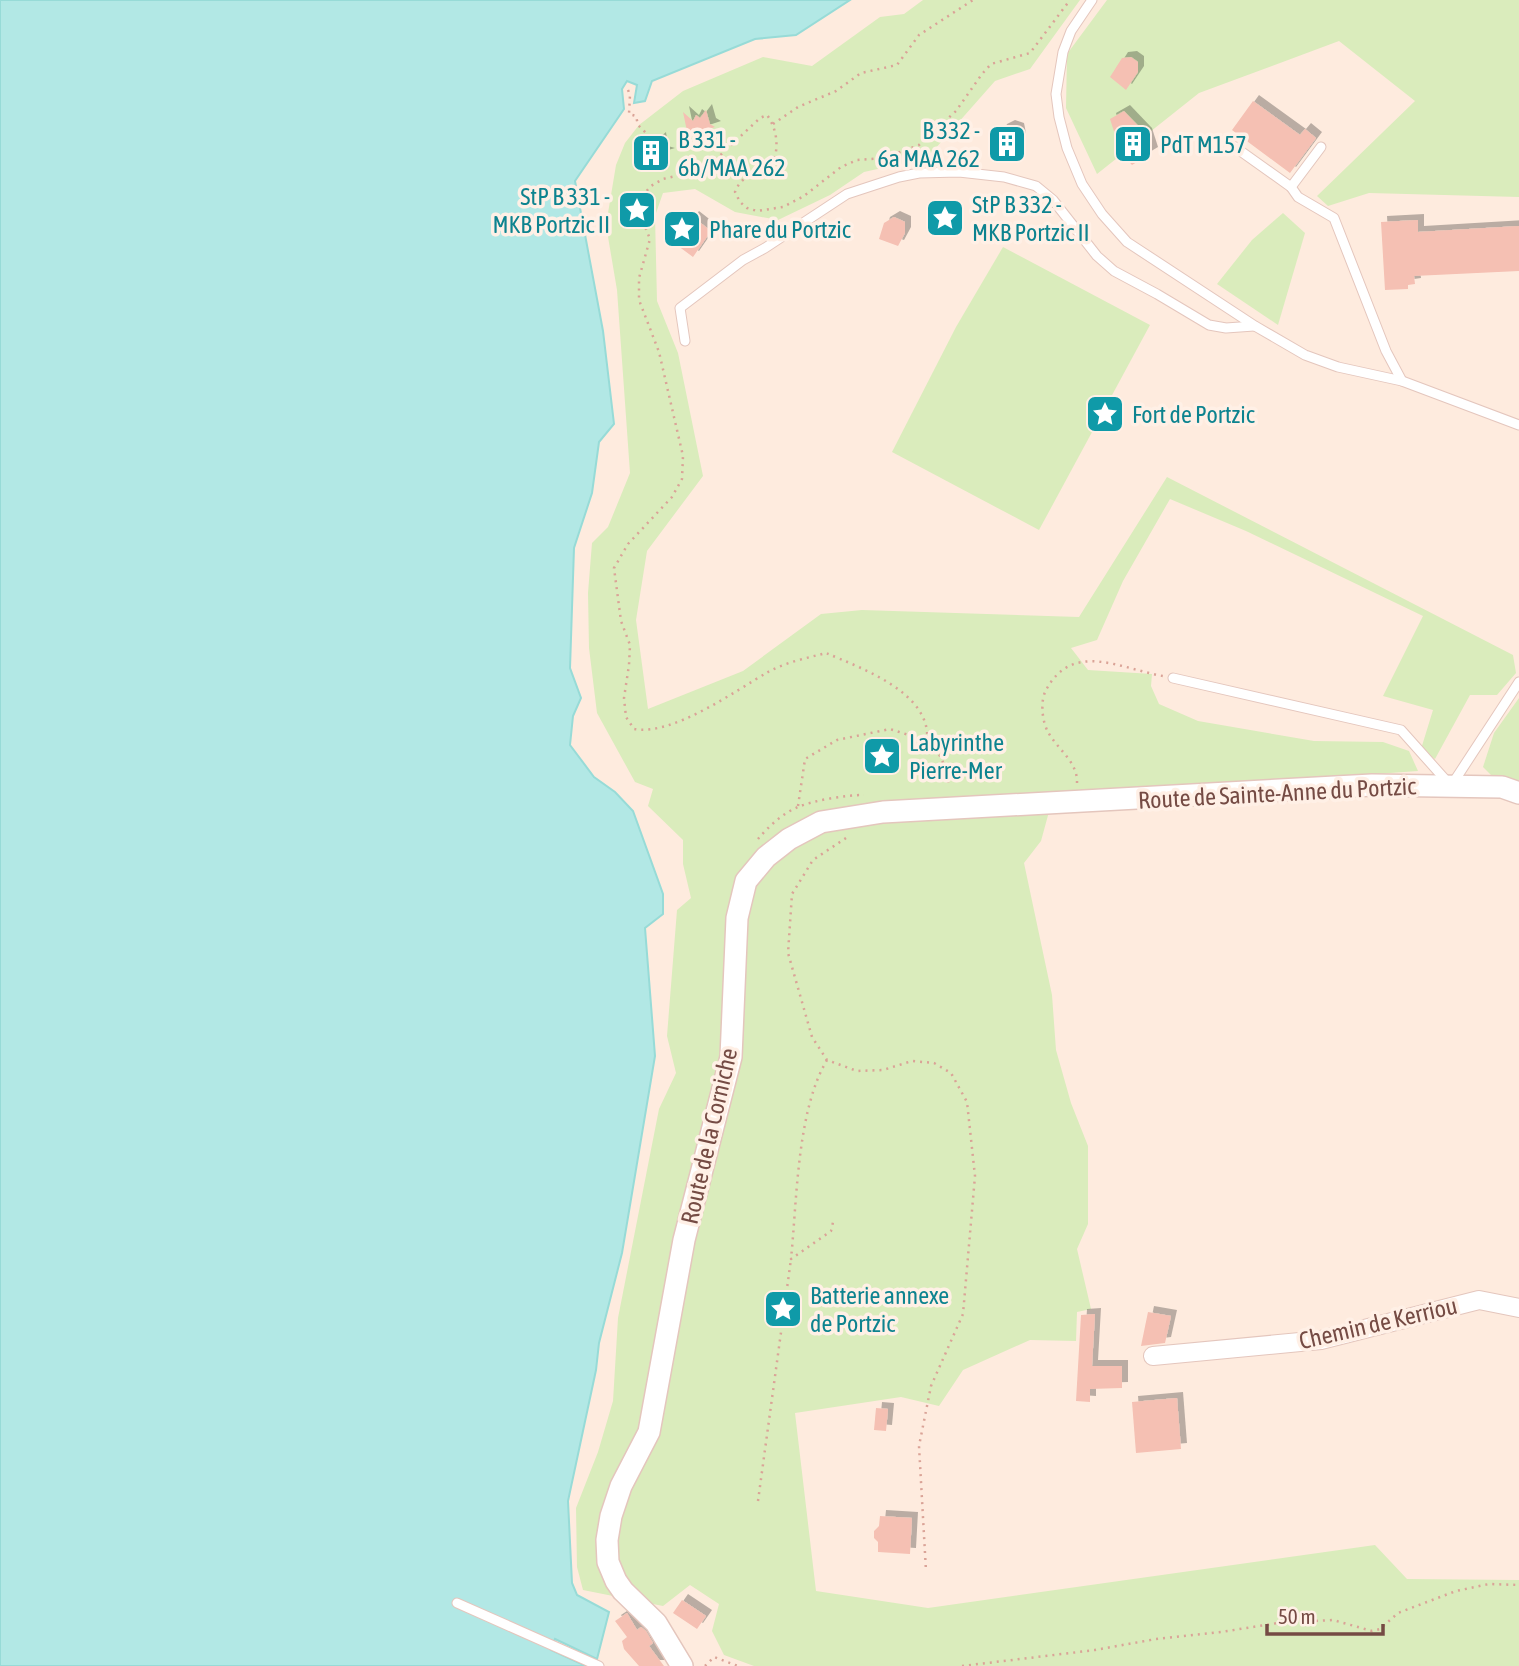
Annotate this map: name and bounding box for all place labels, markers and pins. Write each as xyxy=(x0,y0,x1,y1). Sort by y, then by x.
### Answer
place label: B 332 - 6a MAA 262 xyxy=(878,117,980,172)
building icon: B 332 - 6a MAA 262 xyxy=(986,123,1028,165)
building icon: PdT M157 xyxy=(1112,123,1154,165)
place label: B 331 - 6b/MAA 262 xyxy=(678,126,786,181)
place label: PdT M157 xyxy=(1160,131,1247,158)
building icon: B 331 - 6b/MAA 262 xyxy=(630,132,672,174)
place label: StP B 331 - MKB Portzic II xyxy=(492,183,610,238)
place icon: StP B 331 - MKB Portzic II xyxy=(616,189,658,231)
place label: StP B 332 - MKB Portzic II xyxy=(972,191,1090,246)
place icon: StP B 332 - MKB Portzic II xyxy=(924,197,966,239)
place icon: Phare du Portzic xyxy=(661,208,703,250)
place label: Phare du Portzic xyxy=(709,216,851,243)
place icon: Fort de Portzic xyxy=(1084,393,1126,435)
place label: Fort de Portzic xyxy=(1132,401,1255,428)
place label: Labyrinthe Pierre-Mer xyxy=(909,729,1004,784)
place icon: Labyrinthe Pierre-Mer xyxy=(861,735,903,777)
place label: Batterie annexe de Portzic xyxy=(810,1282,949,1337)
place icon: Batterie annexe de Portzic xyxy=(762,1288,804,1330)

